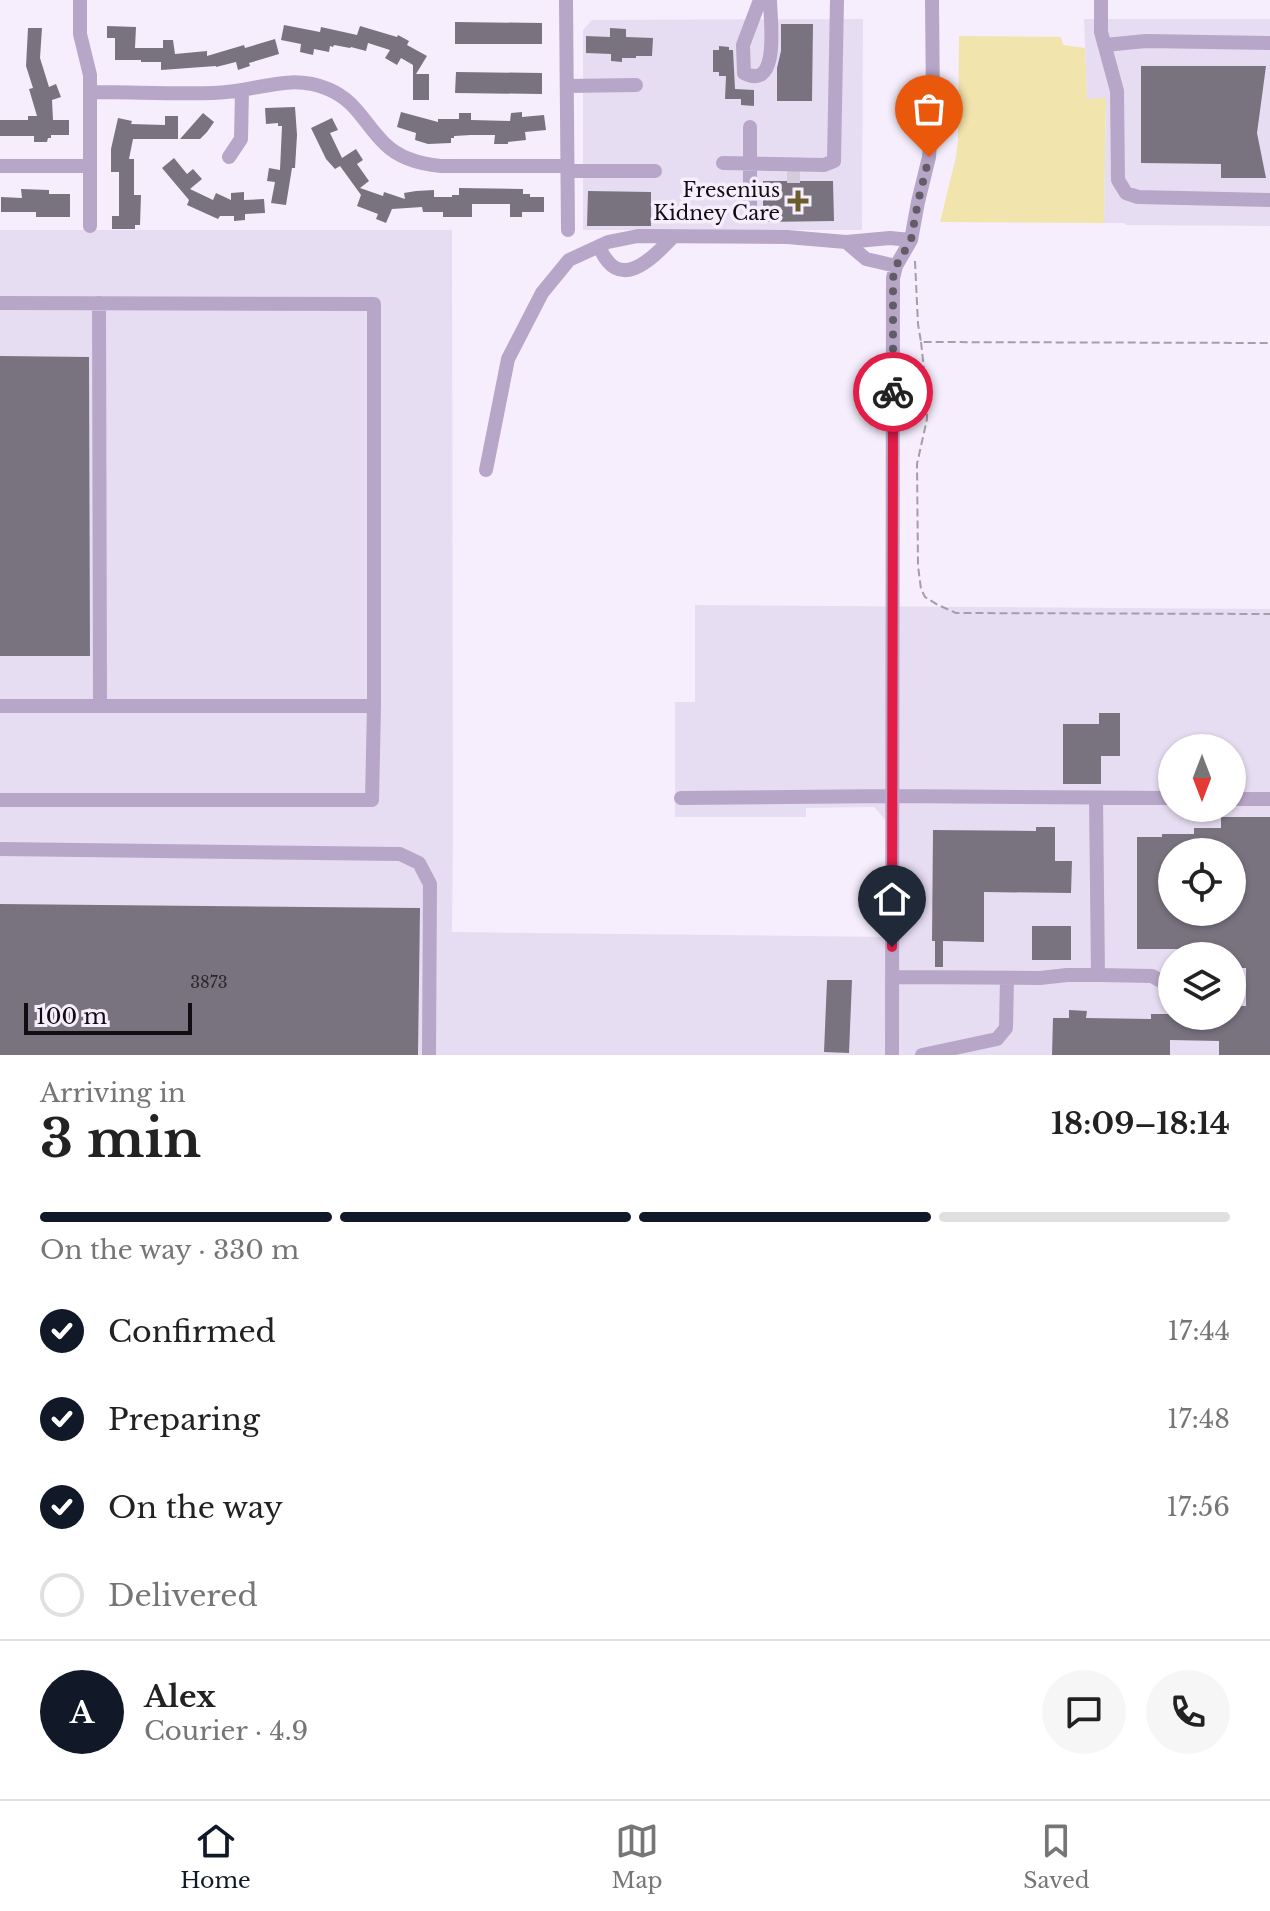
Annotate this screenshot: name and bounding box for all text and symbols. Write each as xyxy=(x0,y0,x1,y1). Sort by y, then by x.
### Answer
pin xyxy=(895,75,963,157)
icon: bag xyxy=(907,87,951,131)
place label: Fresenius Kidney Care xyxy=(653,178,780,225)
marker: Fresenius Kidney Care xyxy=(787,190,809,212)
courier xyxy=(853,352,933,432)
icon: bike xyxy=(871,370,915,414)
north arrow xyxy=(1158,734,1246,822)
map controls xyxy=(1158,734,1246,1030)
button: locate xyxy=(1158,838,1246,926)
pin xyxy=(858,865,926,947)
icon: home xyxy=(870,877,914,921)
button: layers xyxy=(1158,942,1246,1030)
house number: 3873 xyxy=(190,972,228,992)
scale bar xyxy=(24,999,192,1035)
text: 100 m xyxy=(36,1003,107,1030)
text: Arriving in xyxy=(40,1077,186,1109)
text: 18:09–18:14 xyxy=(1051,1105,1230,1142)
text: 3 min xyxy=(40,1107,201,1171)
text: On the way · 330 m xyxy=(40,1234,299,1266)
icon: check xyxy=(40,1309,84,1353)
text: Confirmed xyxy=(108,1313,276,1350)
text: 17:44 xyxy=(1168,1315,1230,1347)
icon: check xyxy=(40,1397,84,1441)
text: Preparing xyxy=(108,1401,260,1438)
text: 17:48 xyxy=(1167,1403,1230,1435)
icon: check xyxy=(40,1485,84,1529)
text: On the way xyxy=(108,1489,283,1526)
text: 17:56 xyxy=(1166,1491,1230,1523)
text: Delivered xyxy=(108,1577,258,1614)
button: chat xyxy=(1042,1670,1126,1754)
button: phone xyxy=(1146,1670,1230,1754)
text: Alex xyxy=(144,1678,216,1715)
text: A xyxy=(70,1694,94,1731)
text: Courier · 4.9 xyxy=(144,1715,308,1747)
tab: Home xyxy=(180,1819,251,1894)
tab: Map xyxy=(611,1819,663,1894)
tab: Saved xyxy=(1023,1819,1090,1894)

